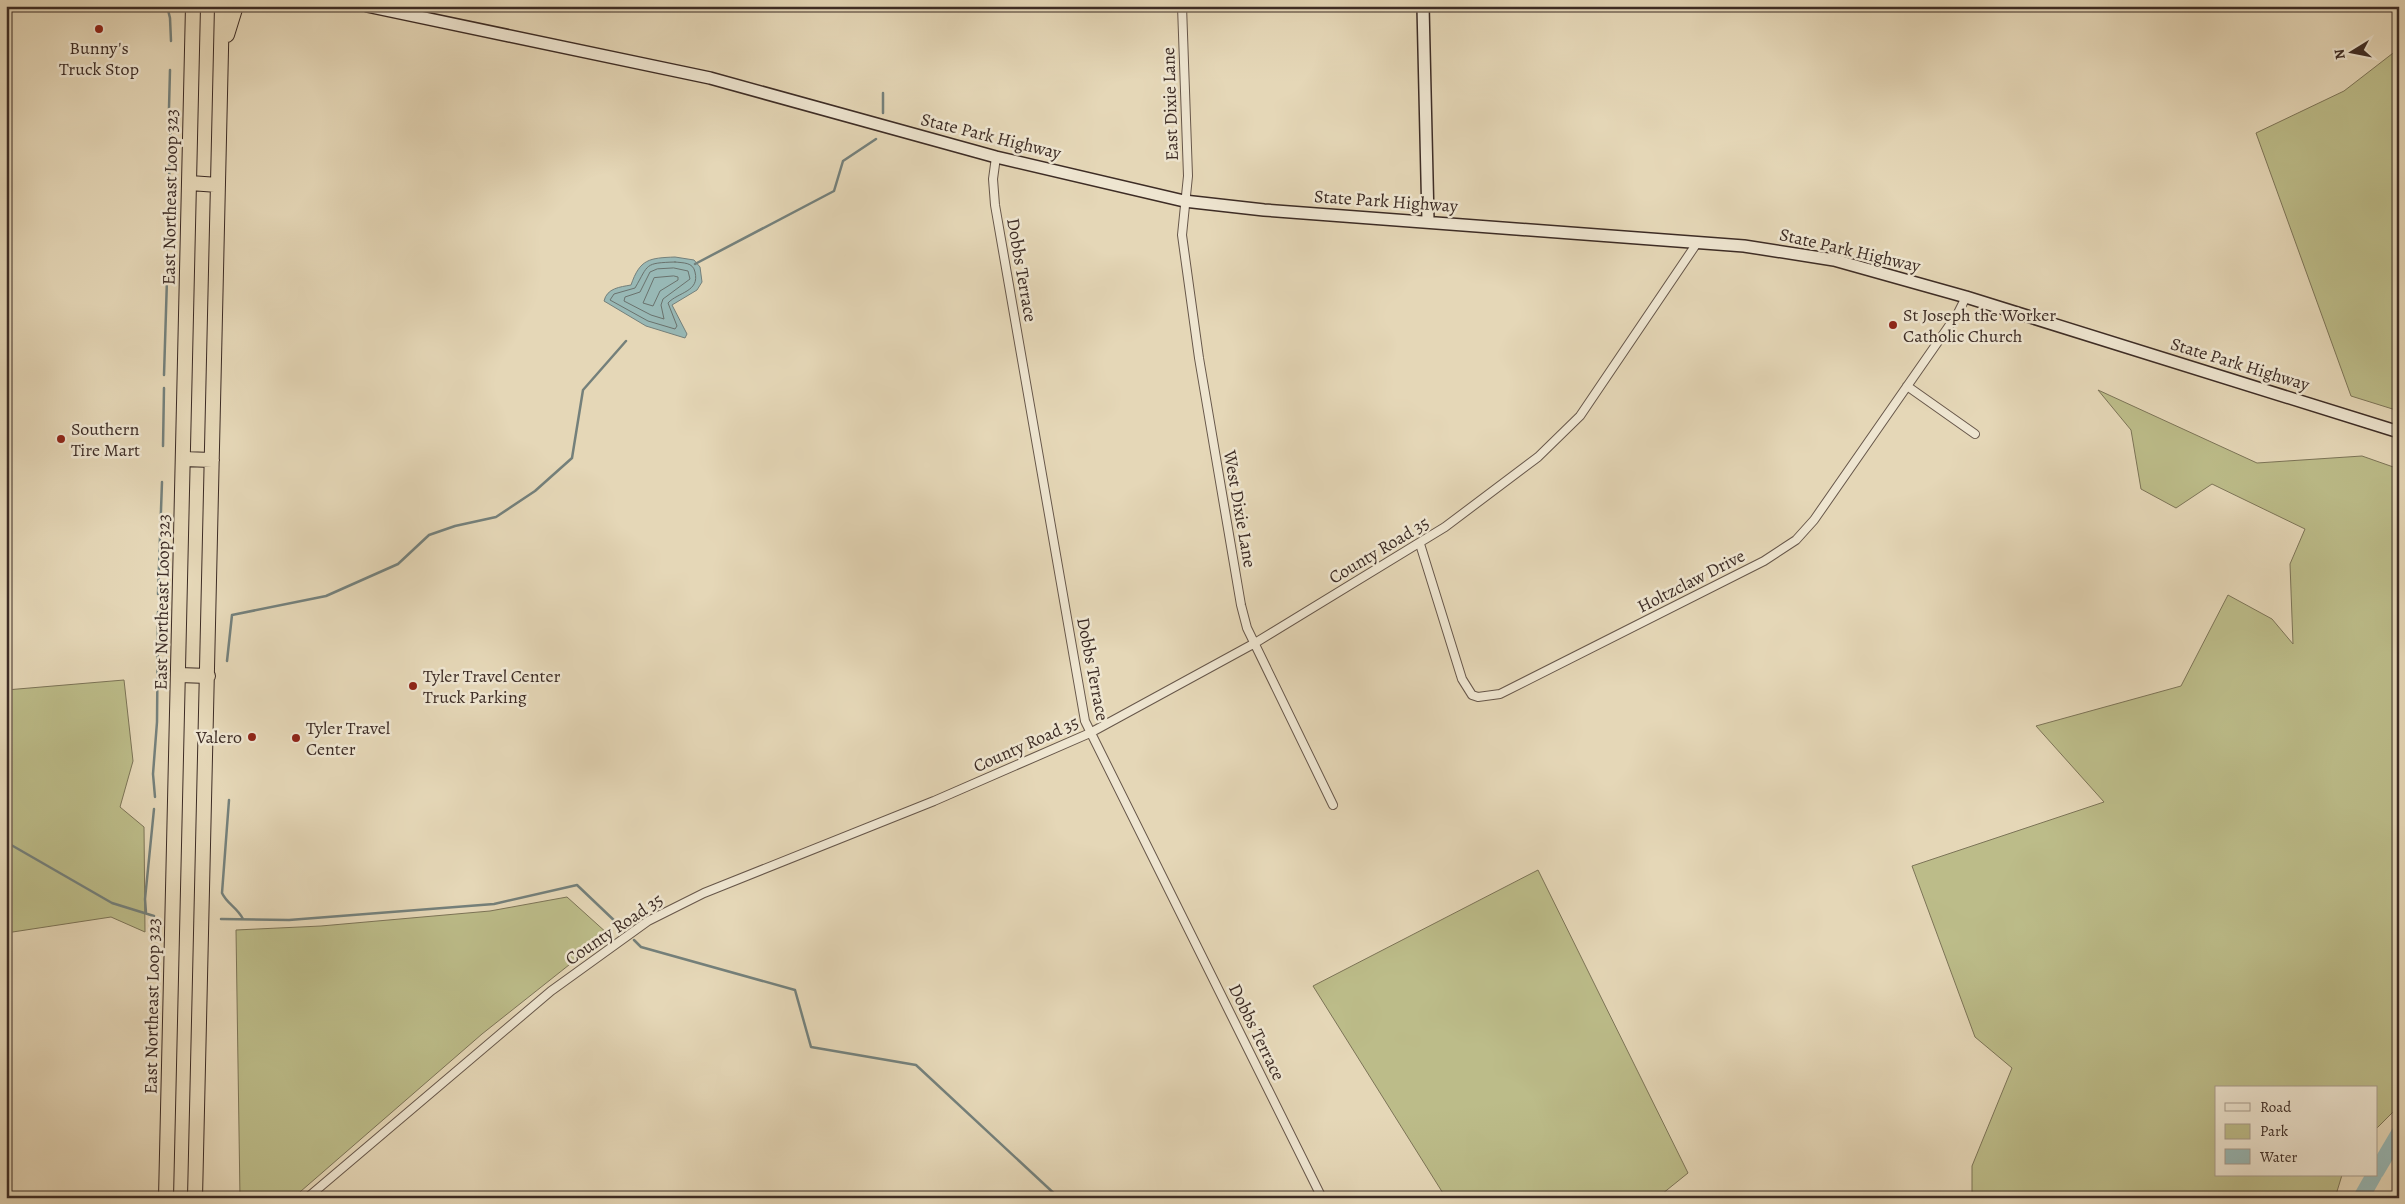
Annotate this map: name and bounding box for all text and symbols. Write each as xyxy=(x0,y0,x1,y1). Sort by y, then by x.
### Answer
marker: Bunny's Truck Stop xyxy=(93,23,105,35)
north arrow xyxy=(2328,28,2378,78)
place label: Bunny's Truck Stop xyxy=(59,36,139,81)
street label: East Dixie Lane xyxy=(1156,47,1184,161)
text: N xyxy=(2329,47,2350,61)
street label: State Park Highway xyxy=(918,107,1065,165)
street label: East Northeast Loop 323 xyxy=(156,109,184,285)
street label: State Park Highway xyxy=(1313,184,1460,218)
street label: Dobbs Terrace xyxy=(1001,216,1043,324)
street label: State Park Highway xyxy=(1777,222,1924,278)
place label: St Joseph the Worker Catholic Church xyxy=(1903,303,2056,348)
marker: St Joseph the Worker Catholic Church xyxy=(1887,319,1899,331)
street label: State Park Highway xyxy=(2168,331,2313,397)
place label: Southern Tire Mart xyxy=(71,417,140,462)
marker: Southern Tire Mart xyxy=(55,433,67,445)
street label: West Dixie Lane xyxy=(1218,448,1262,570)
street label: County Road 35 xyxy=(1324,511,1434,589)
street label: East Northeast Loop 323 xyxy=(148,514,176,690)
street label: Holtzclaw Drive xyxy=(1633,544,1749,618)
street label: Dobbs Terrace xyxy=(1071,615,1115,723)
place label: Tyler Travel Center Truck Parking xyxy=(423,664,560,709)
marker: Tyler Travel Center Truck Parking xyxy=(407,680,419,692)
street label: County Road 35 xyxy=(969,710,1083,778)
place label: Tyler Travel Center xyxy=(306,716,391,761)
place label: Valero xyxy=(195,725,242,749)
marker: Valero xyxy=(246,731,258,743)
marker: Tyler Travel Center xyxy=(290,732,302,744)
street label: County Road 35 xyxy=(560,887,668,971)
street label: East Northeast Loop 323 xyxy=(138,918,166,1094)
street label: Dobbs Terrace xyxy=(1223,980,1291,1084)
legend xyxy=(2215,1086,2378,1176)
text: Road xyxy=(2260,1097,2292,1117)
text: Park xyxy=(2260,1121,2289,1141)
text: Water xyxy=(2259,1147,2297,1167)

